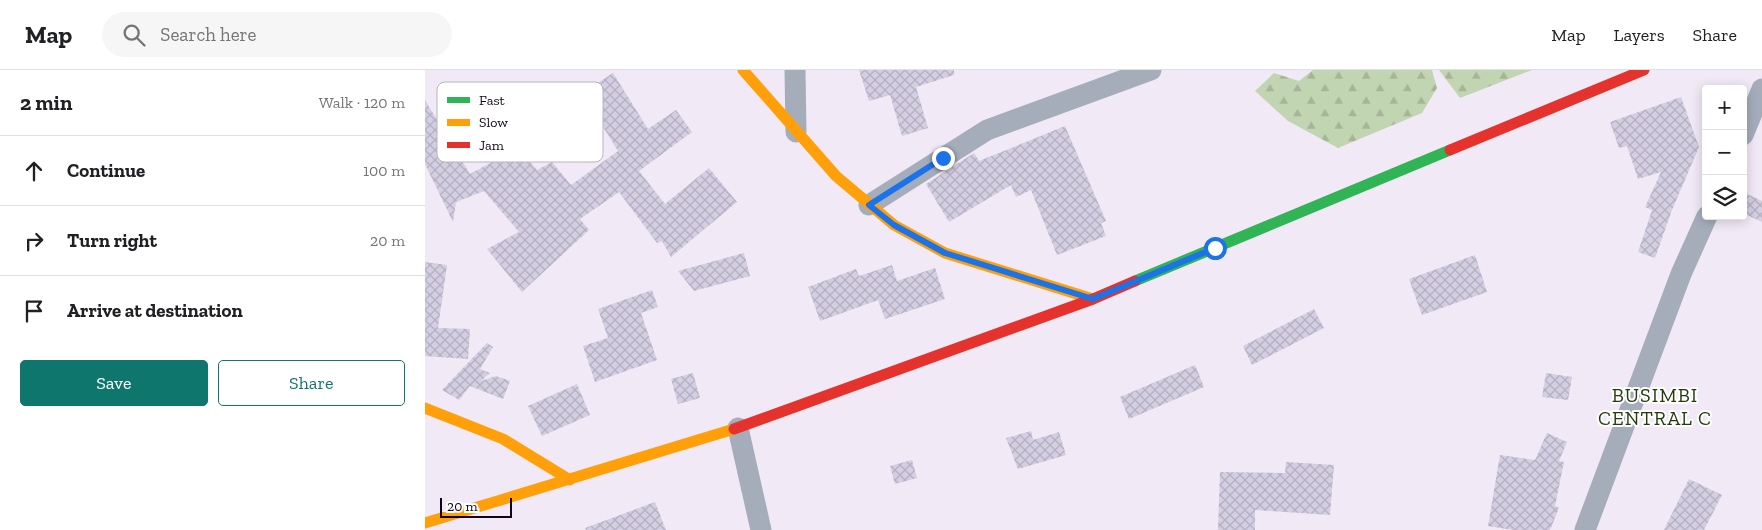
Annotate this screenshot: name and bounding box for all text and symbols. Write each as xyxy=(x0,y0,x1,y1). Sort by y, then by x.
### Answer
search box xyxy=(102,12,452,57)
text: Map xyxy=(25,20,72,49)
icon: search xyxy=(120,21,148,49)
text: Search here xyxy=(160,23,257,46)
text: Map xyxy=(1551,24,1586,46)
text: Layers xyxy=(1614,24,1665,46)
text: Share xyxy=(1693,24,1737,46)
legend xyxy=(437,82,603,162)
map controls xyxy=(1702,85,1747,220)
button: + xyxy=(1702,85,1747,130)
text: 2 min xyxy=(20,90,72,115)
text: Fast xyxy=(479,92,506,109)
text: Walk · 120 m xyxy=(319,93,405,112)
text: Slow xyxy=(479,114,508,131)
button: − xyxy=(1702,130,1747,175)
text: Jam xyxy=(479,137,504,154)
route end xyxy=(932,147,955,170)
icon: ahead xyxy=(20,157,48,185)
text: Continue xyxy=(67,159,145,182)
text: 100 m xyxy=(363,161,405,180)
button: layers xyxy=(1702,175,1747,220)
icon: right xyxy=(20,227,48,255)
text: Turn right xyxy=(67,229,157,252)
text: 20 m xyxy=(370,231,405,250)
route start xyxy=(1204,237,1227,260)
icon: arrive xyxy=(20,297,48,325)
text: Arrive at destination xyxy=(67,299,243,322)
button: Save xyxy=(20,360,208,406)
button: Share xyxy=(218,360,405,406)
district label: BUSIMBI CENTRAL C xyxy=(1598,383,1712,430)
scale bar xyxy=(440,495,513,518)
text: 20 m xyxy=(447,498,478,515)

